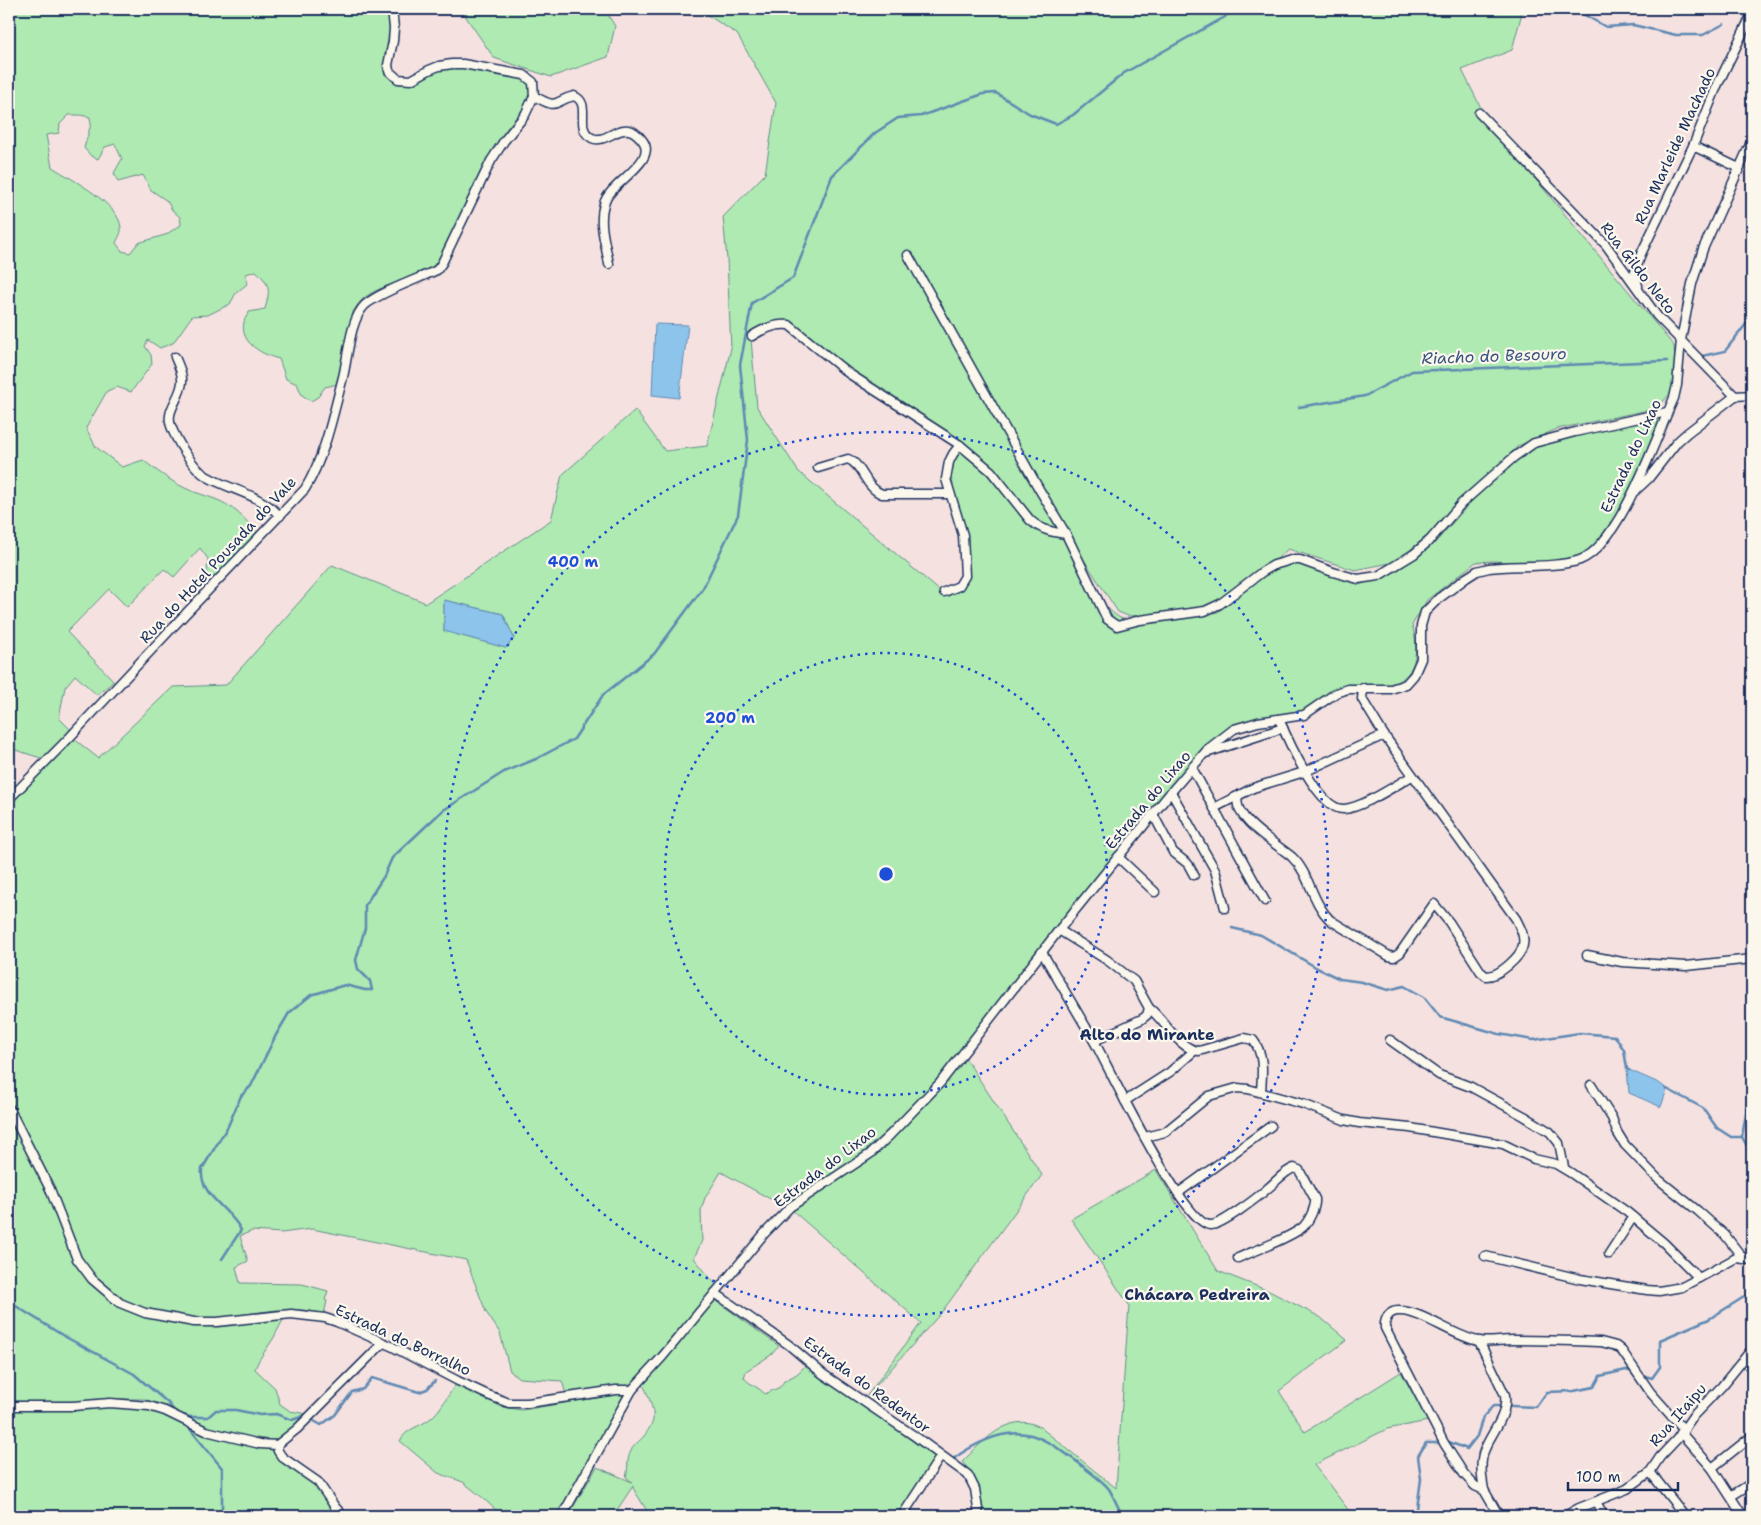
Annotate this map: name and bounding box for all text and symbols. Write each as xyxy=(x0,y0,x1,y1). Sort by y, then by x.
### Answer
street label: Rua Marleide Machado xyxy=(1630,64,1720,228)
street label: Rua Gildo Neto xyxy=(1596,218,1680,318)
water label: Riacho do Besouro xyxy=(1421,343,1567,369)
street label: Estrada do Lixao xyxy=(1596,396,1666,516)
street label: Rua do Hotel Pousada do Vale xyxy=(135,472,301,648)
text: 400 m xyxy=(548,552,598,572)
text: 200 m xyxy=(705,708,755,728)
street label: Estrada do Lixao xyxy=(1101,746,1195,854)
centre of rings xyxy=(877,865,895,883)
district label: Alto do Mirante xyxy=(1079,1024,1215,1045)
street label: Estrada do Lixao xyxy=(770,1122,880,1212)
district label: Chácara Pedreira xyxy=(1124,1284,1270,1305)
street label: Estrada do Borralho xyxy=(332,1300,474,1380)
street label: Estrada do Redentor xyxy=(799,1332,935,1438)
street label: Rua Itaipu xyxy=(1645,1379,1711,1451)
scale bar xyxy=(1568,1460,1678,1492)
text: 100 m xyxy=(1576,1467,1621,1487)

